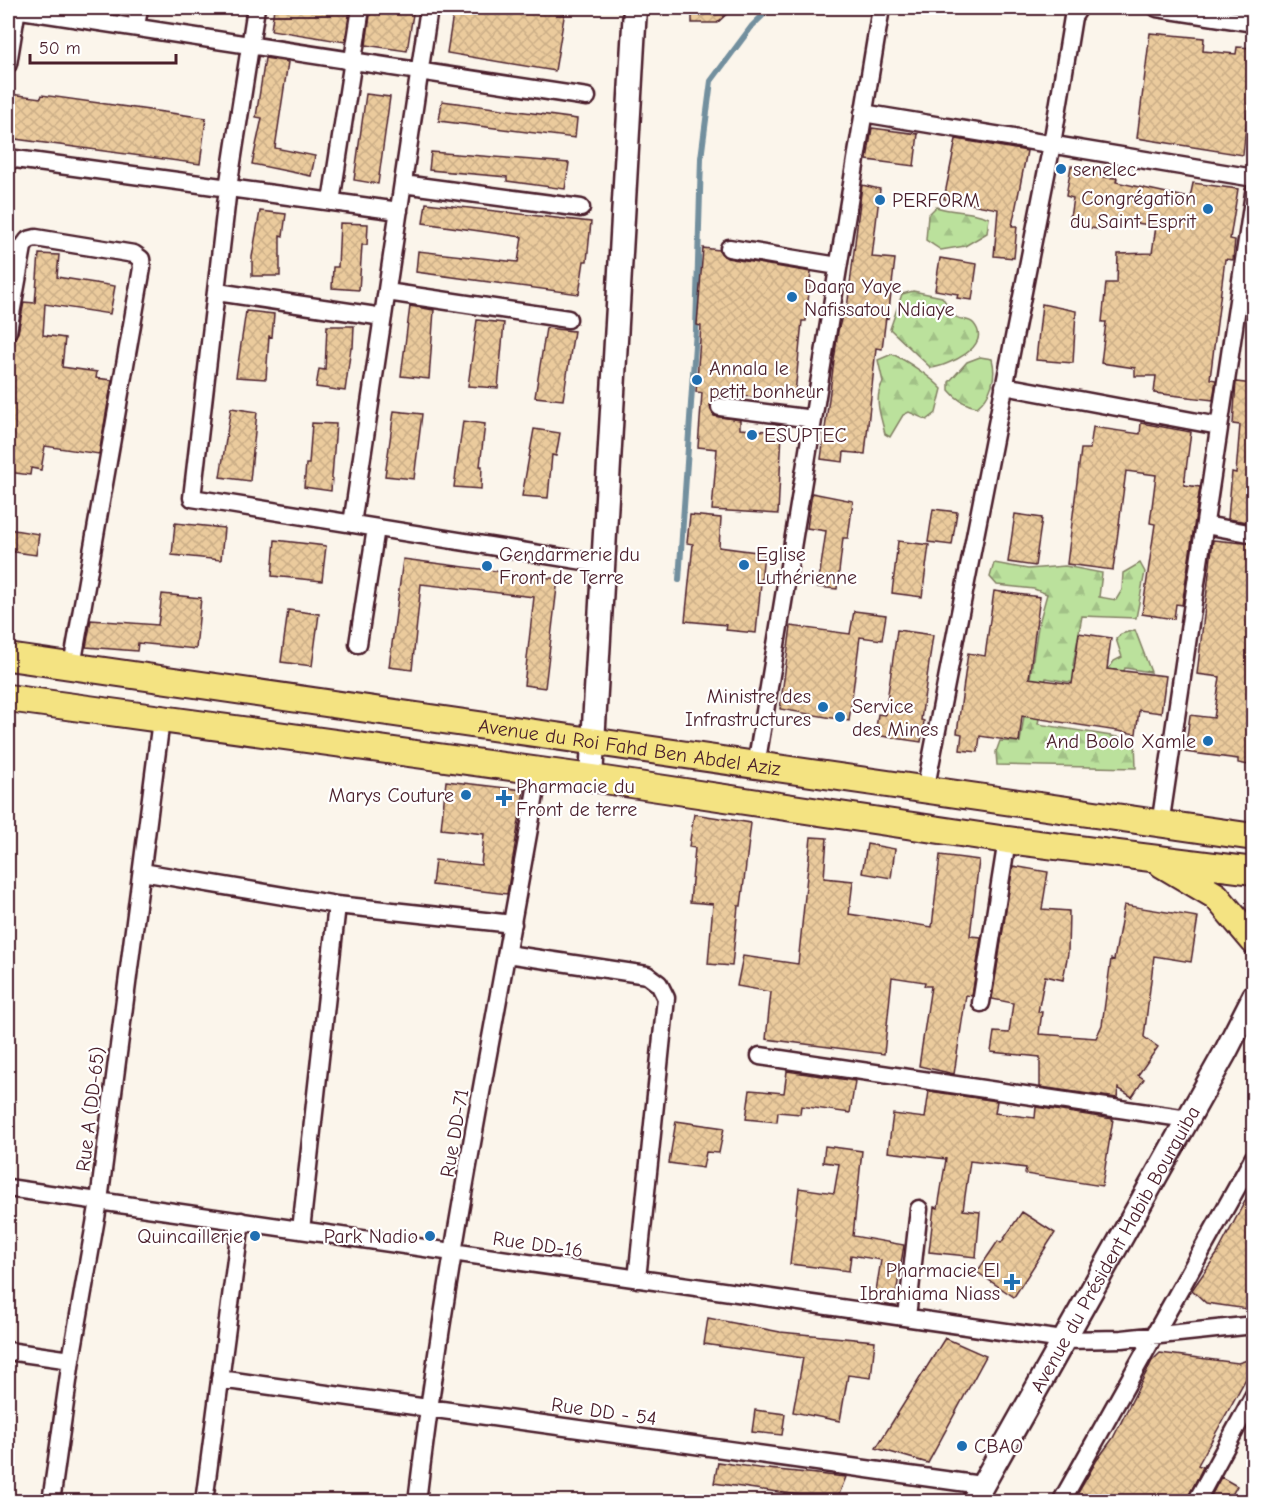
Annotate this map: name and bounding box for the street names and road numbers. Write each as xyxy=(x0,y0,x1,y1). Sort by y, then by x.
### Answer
street label: Avenue du Roi Fahd Ben Abdel Aziz xyxy=(477,714,782,781)
street label: Rue A (DD-65) xyxy=(71,1045,110,1173)
street label: Rue DD-71 xyxy=(435,1087,474,1179)
street label: Avenue du Président Habib Bourguiba xyxy=(1026,1102,1205,1397)
street label: Rue DD-16 xyxy=(491,1227,584,1262)
street label: Rue DD - 54 xyxy=(550,1393,658,1430)

